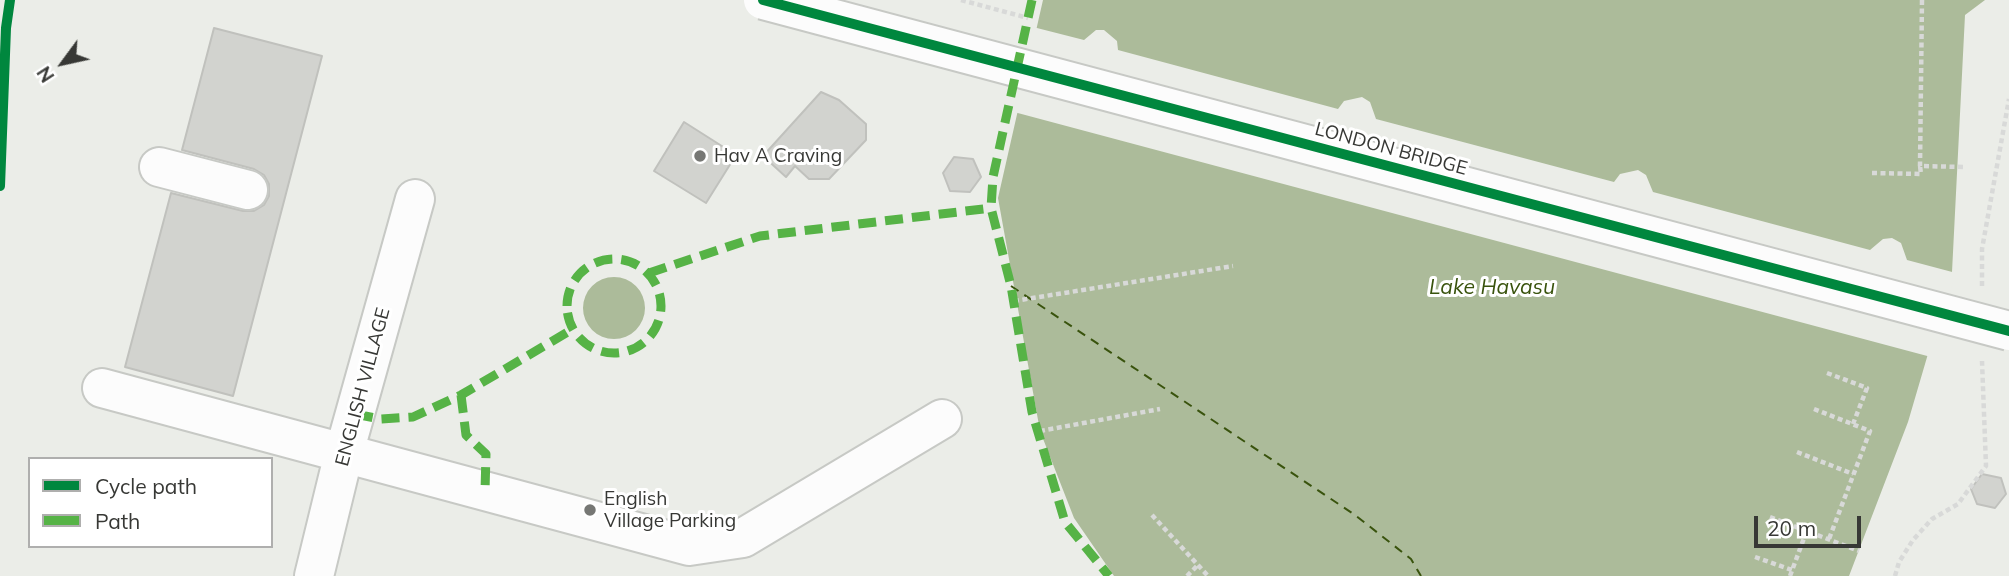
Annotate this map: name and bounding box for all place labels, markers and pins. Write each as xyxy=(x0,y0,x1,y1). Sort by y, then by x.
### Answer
place label: Hav A Craving xyxy=(714,145,842,167)
marker: Hav A Craving xyxy=(692,148,708,164)
place label: English Village Parking xyxy=(604,488,736,532)
marker: English Village Parking xyxy=(582,502,598,518)

